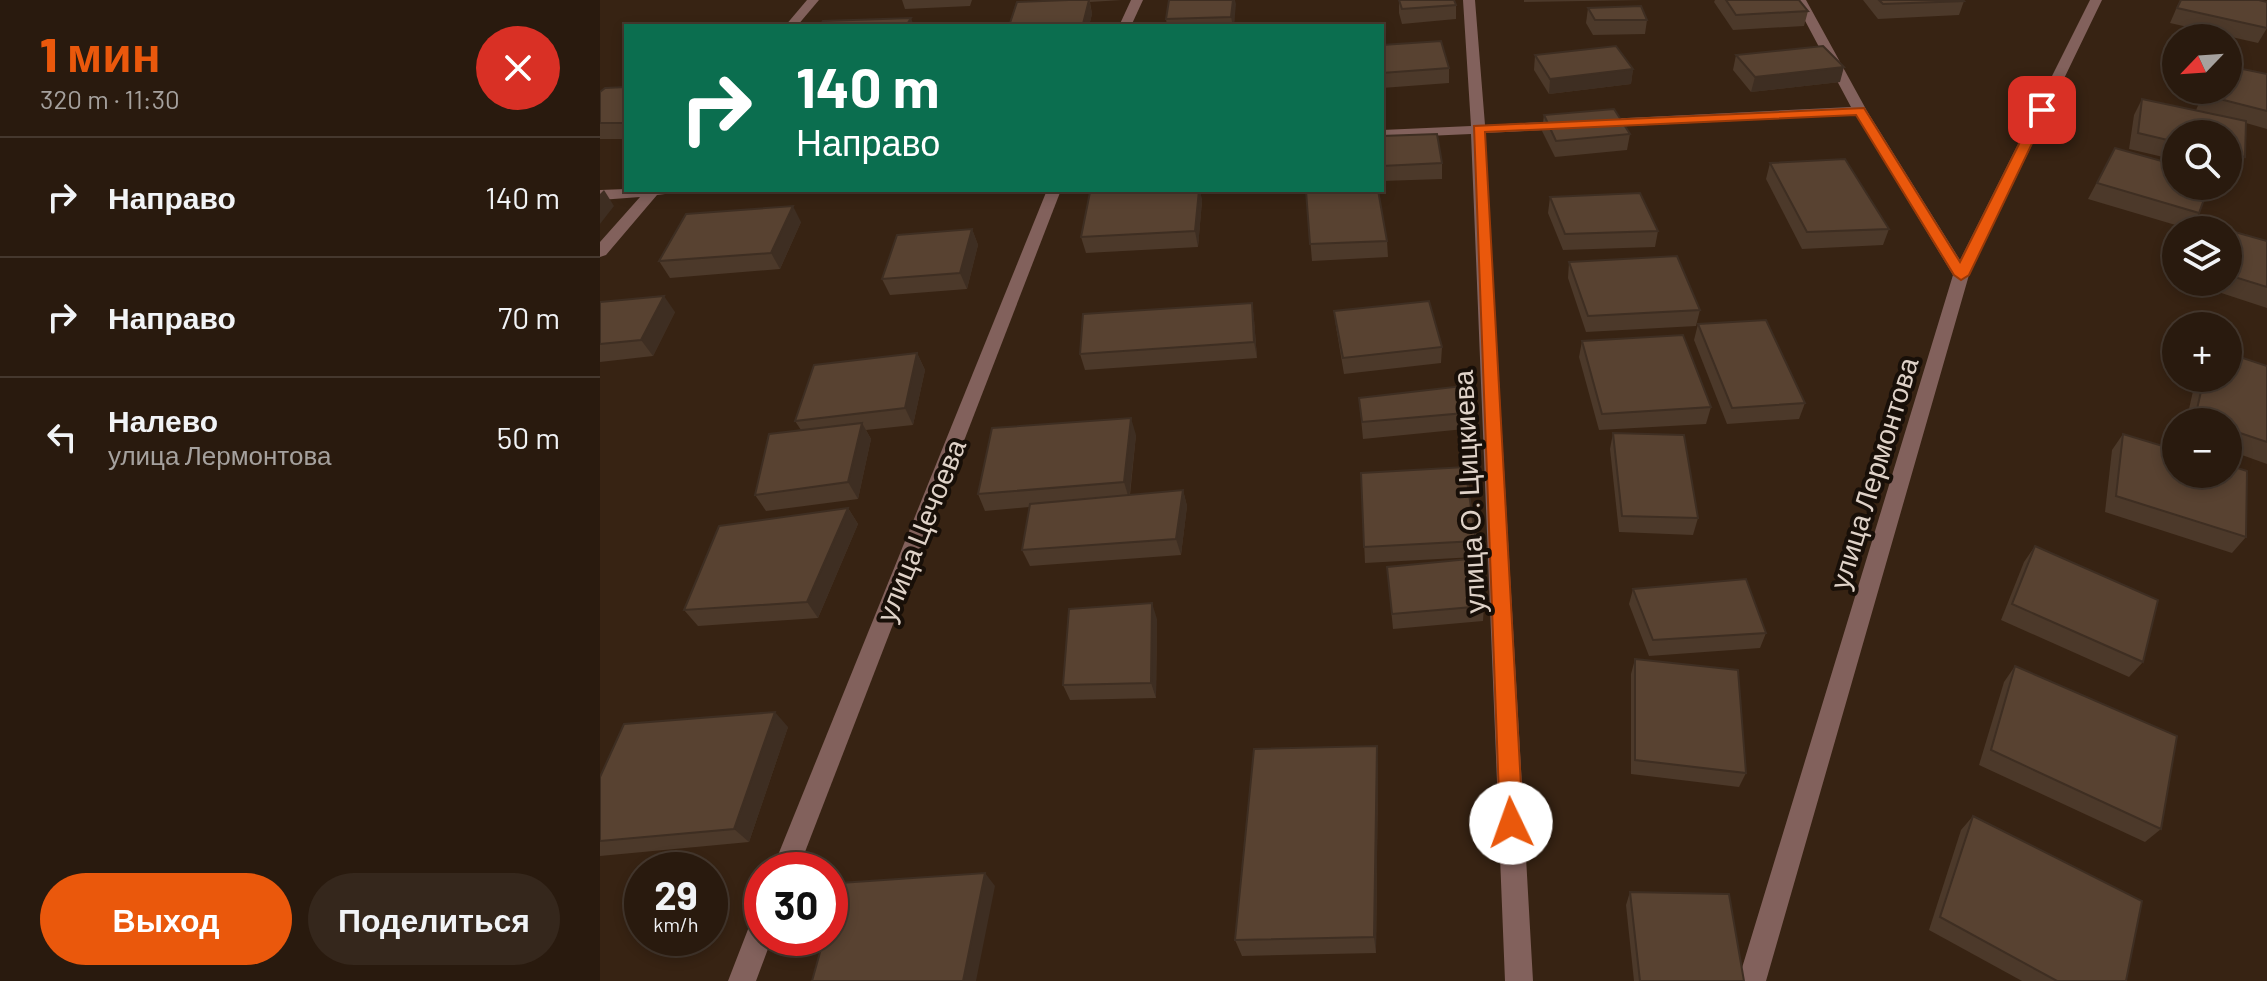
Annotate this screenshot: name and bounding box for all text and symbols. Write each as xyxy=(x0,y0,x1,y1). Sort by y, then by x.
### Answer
text: 1 мин xyxy=(40,24,161,82)
north arrow xyxy=(2162,24,2242,104)
map controls xyxy=(2162,24,2242,488)
button: close xyxy=(476,26,560,110)
text: 140 m xyxy=(796,52,940,119)
icon: right xyxy=(664,56,768,160)
pin xyxy=(2008,76,2076,144)
text: 320 m · 11:30 xyxy=(40,83,180,114)
icon: arrive xyxy=(2020,88,2064,132)
text: Направо xyxy=(796,120,940,163)
button: search xyxy=(2162,120,2242,200)
icon: right xyxy=(40,175,84,219)
text: Направо xyxy=(108,179,236,215)
text: 140 m xyxy=(485,179,560,215)
button: layers xyxy=(2162,216,2242,296)
icon: right xyxy=(40,295,84,339)
text: Направо xyxy=(108,299,236,335)
text: 70 m xyxy=(498,299,560,335)
button: + xyxy=(2162,312,2242,392)
street label: улица Лермонтова xyxy=(1822,353,1925,593)
street label: улица О. Цицкиева xyxy=(1445,369,1491,615)
text: Налево xyxy=(108,402,218,438)
button: − xyxy=(2162,408,2242,488)
icon: left xyxy=(40,415,84,459)
text: 50 m xyxy=(497,419,560,455)
street label: улица Цечоева xyxy=(868,433,972,626)
text: улица Лермонтова xyxy=(108,439,331,470)
position arrow xyxy=(1469,781,1553,865)
speed limit sign: 30 xyxy=(744,852,848,956)
text: 29 xyxy=(654,870,698,918)
button: Выход xyxy=(40,873,292,965)
button: Поделиться xyxy=(308,873,560,965)
text: km/h xyxy=(653,912,699,936)

